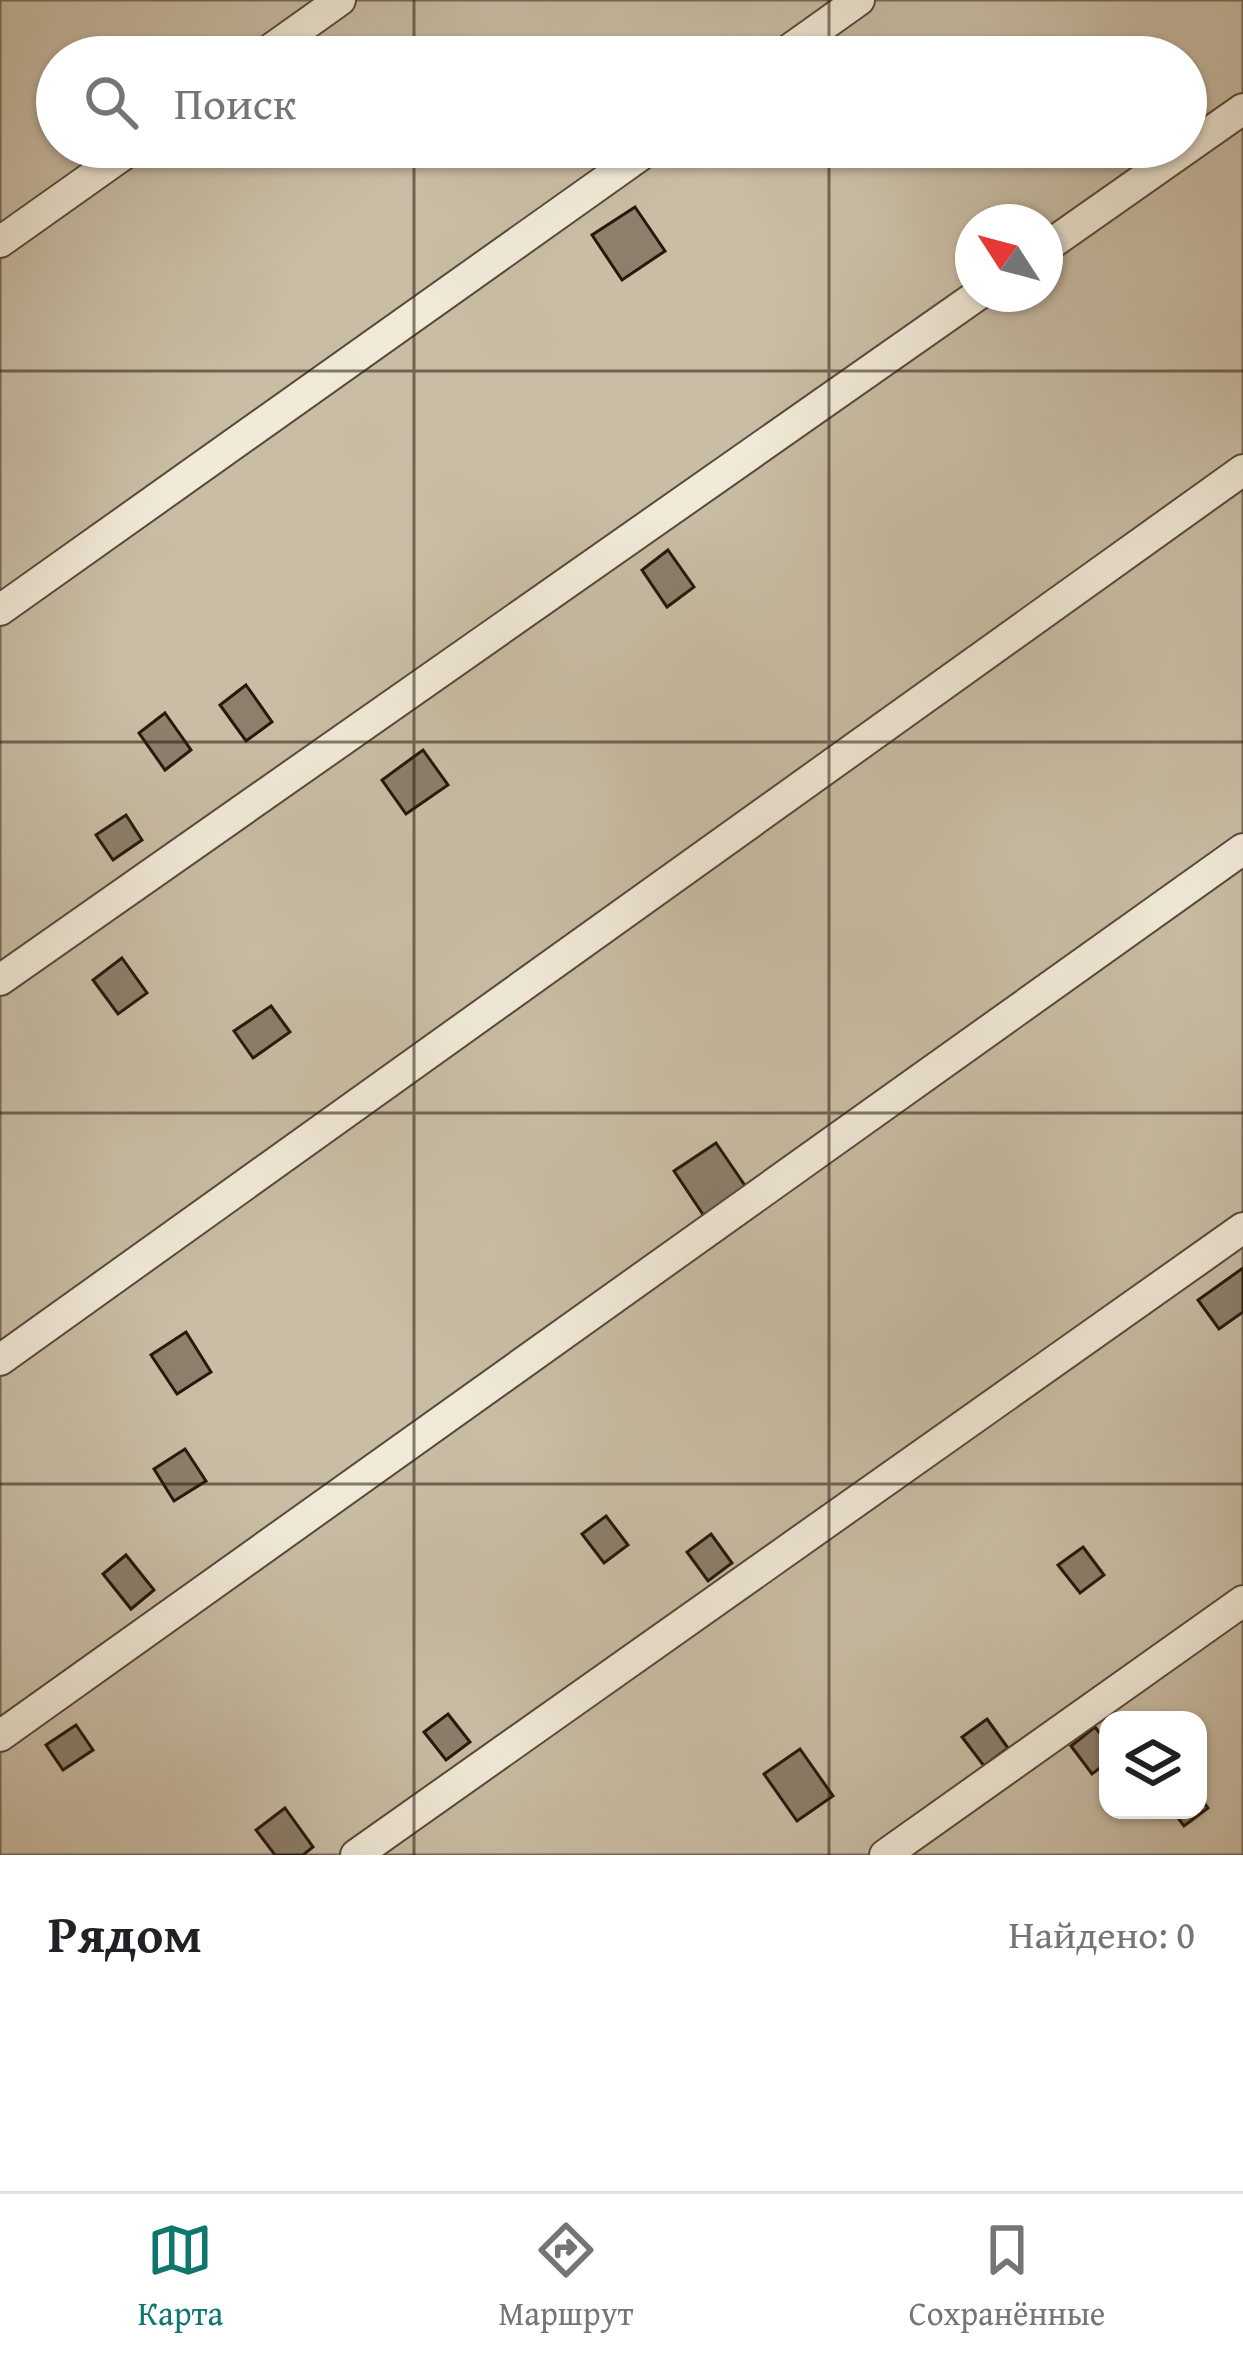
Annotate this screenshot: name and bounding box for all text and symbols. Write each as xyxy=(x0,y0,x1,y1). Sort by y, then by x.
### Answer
search box xyxy=(36,36,1207,168)
icon: search xyxy=(78,69,144,135)
text: Поиск xyxy=(174,70,296,135)
north arrow xyxy=(955,204,1063,312)
map controls xyxy=(1099,1711,1207,1819)
button: layers xyxy=(1099,1711,1207,1819)
text: Рядом xyxy=(48,1896,202,1971)
text: Найдено: 0 xyxy=(1008,1905,1195,1962)
tab: Карта xyxy=(138,2217,223,2337)
tab: Маршрут xyxy=(498,2217,633,2337)
tab: Сохранённые xyxy=(909,2217,1105,2337)

